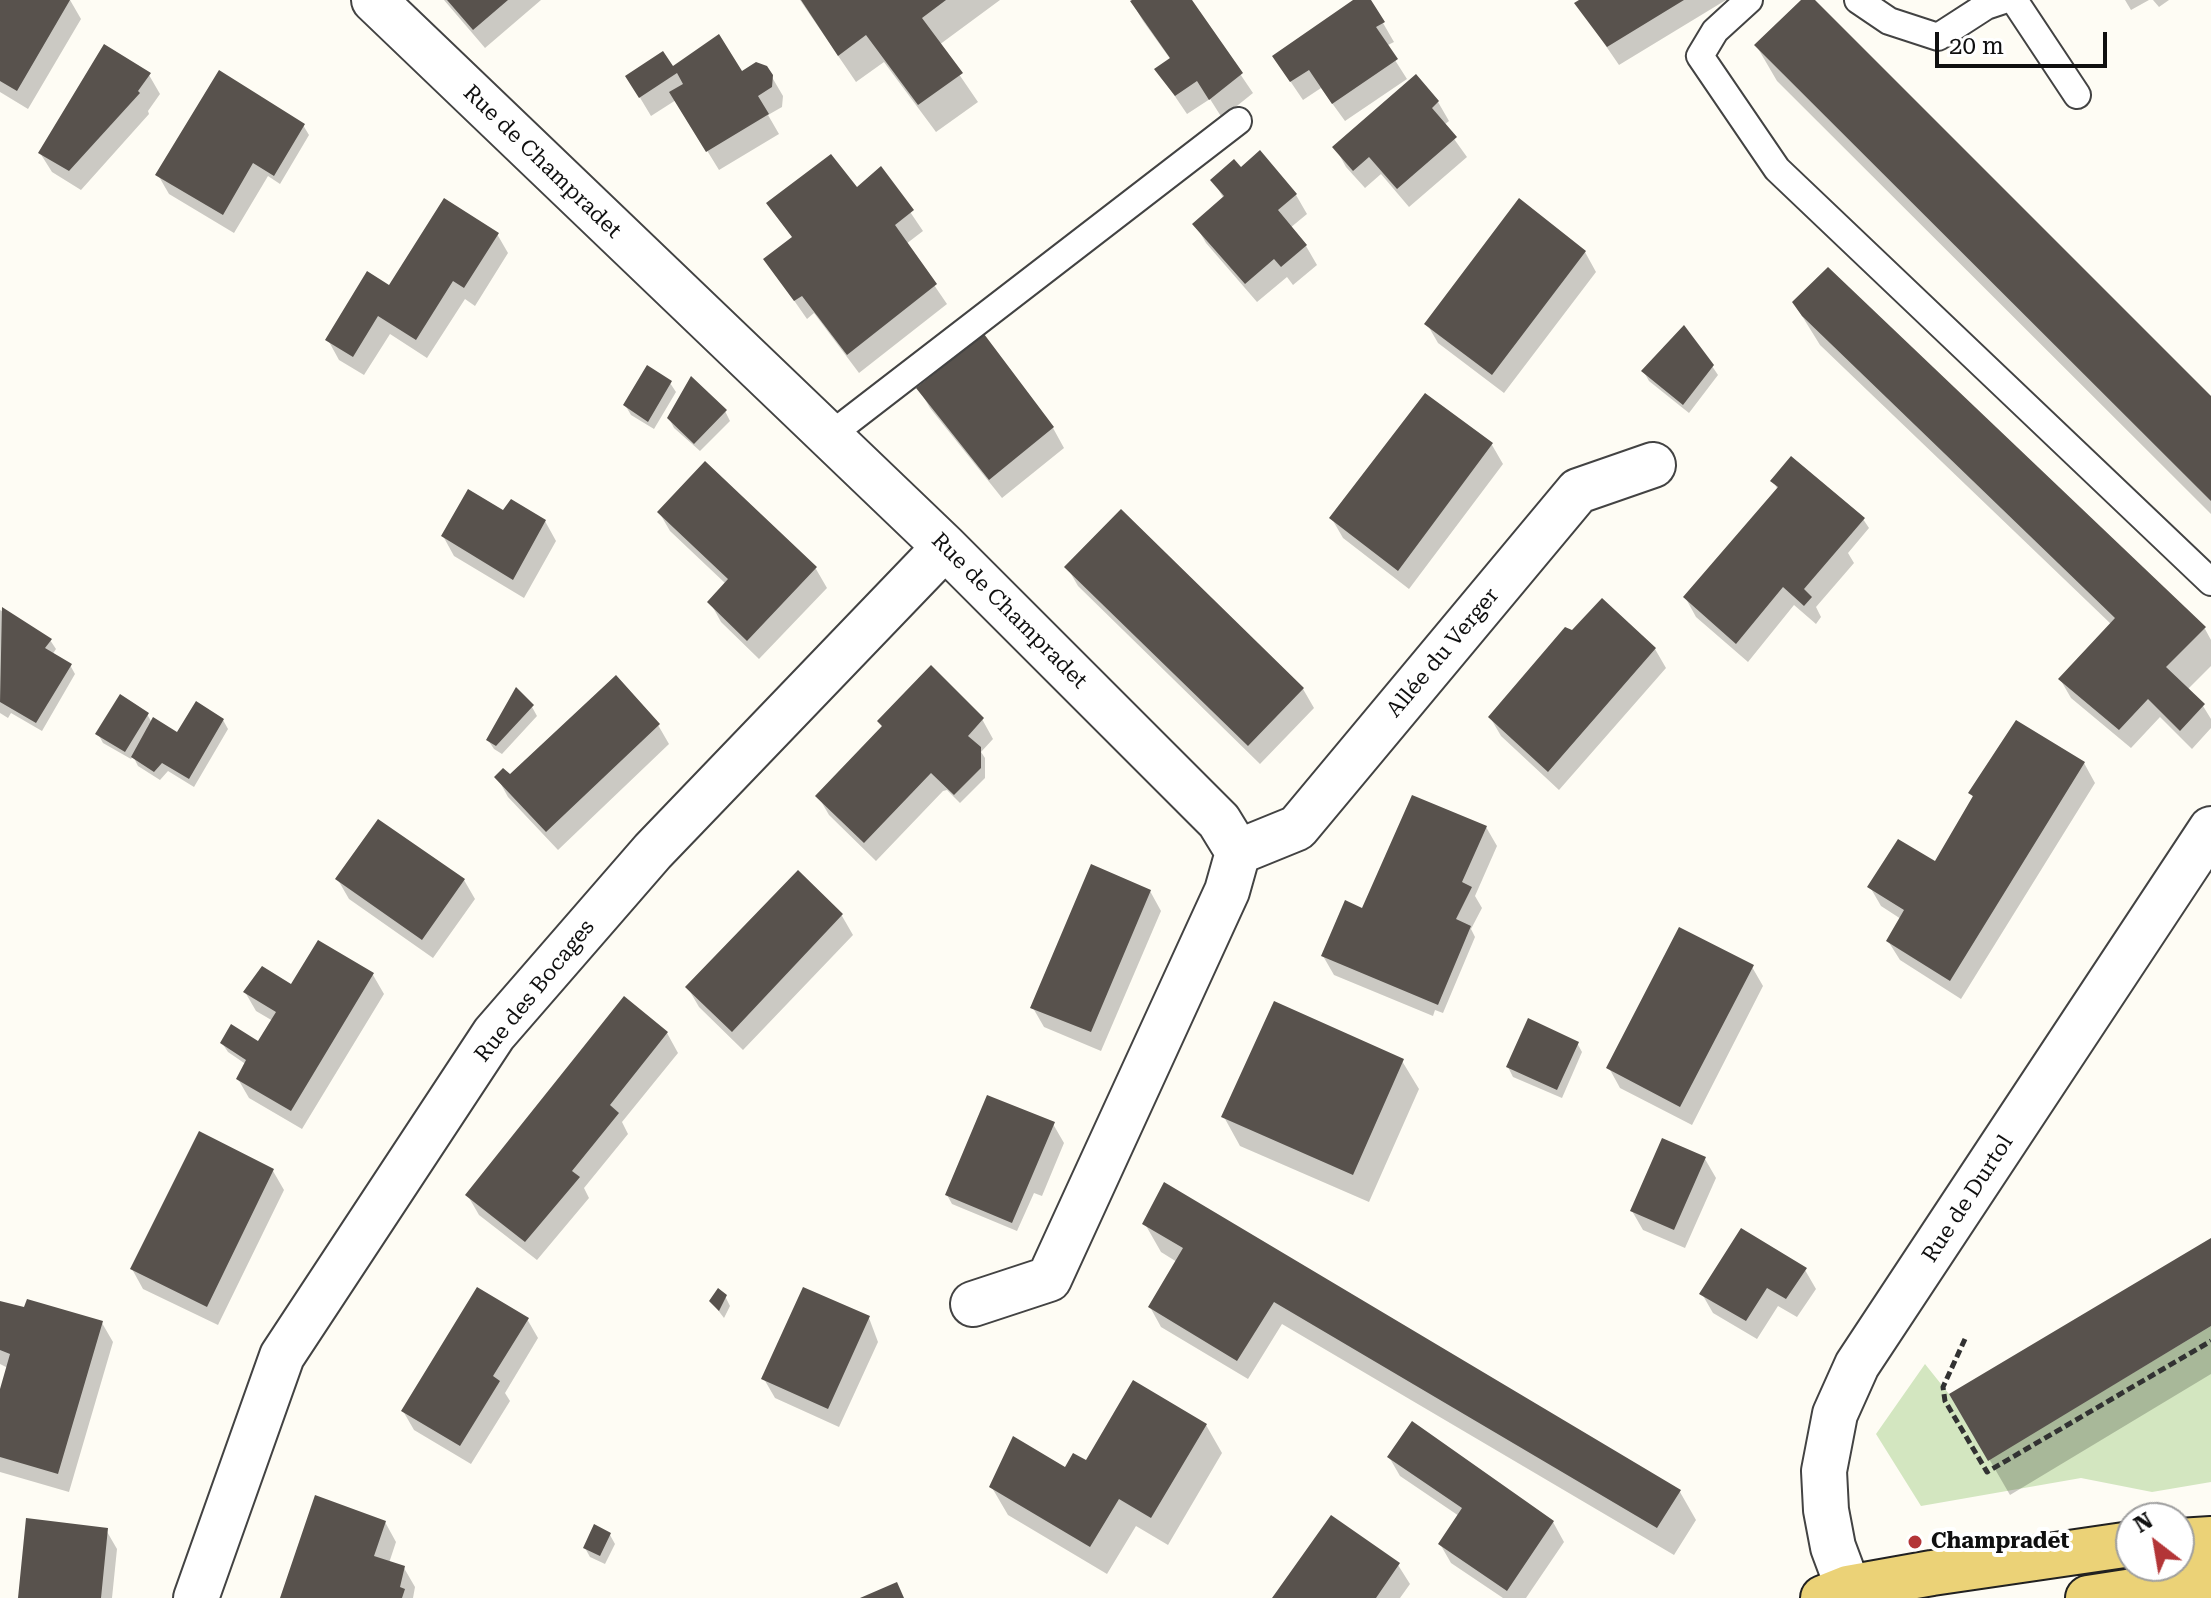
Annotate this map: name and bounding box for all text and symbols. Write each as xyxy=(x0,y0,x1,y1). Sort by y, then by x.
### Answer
scale bar xyxy=(1939,16,2111,66)
text: 20 m xyxy=(1949,32,2004,60)
street label: Rue de Champradet xyxy=(458,80,626,244)
street label: Rue de Champradet xyxy=(926,528,1092,694)
street label: Allée du Verger xyxy=(1381,583,1505,723)
street label: Rue des Bocages xyxy=(470,915,600,1067)
street label: Rue de Durtol xyxy=(1917,1130,2019,1268)
north arrow xyxy=(2115,1502,2195,1582)
text: N xyxy=(2130,1508,2157,1538)
place label: Champradet xyxy=(1931,1529,2069,1555)
marker: Champradet xyxy=(1906,1533,1924,1551)

